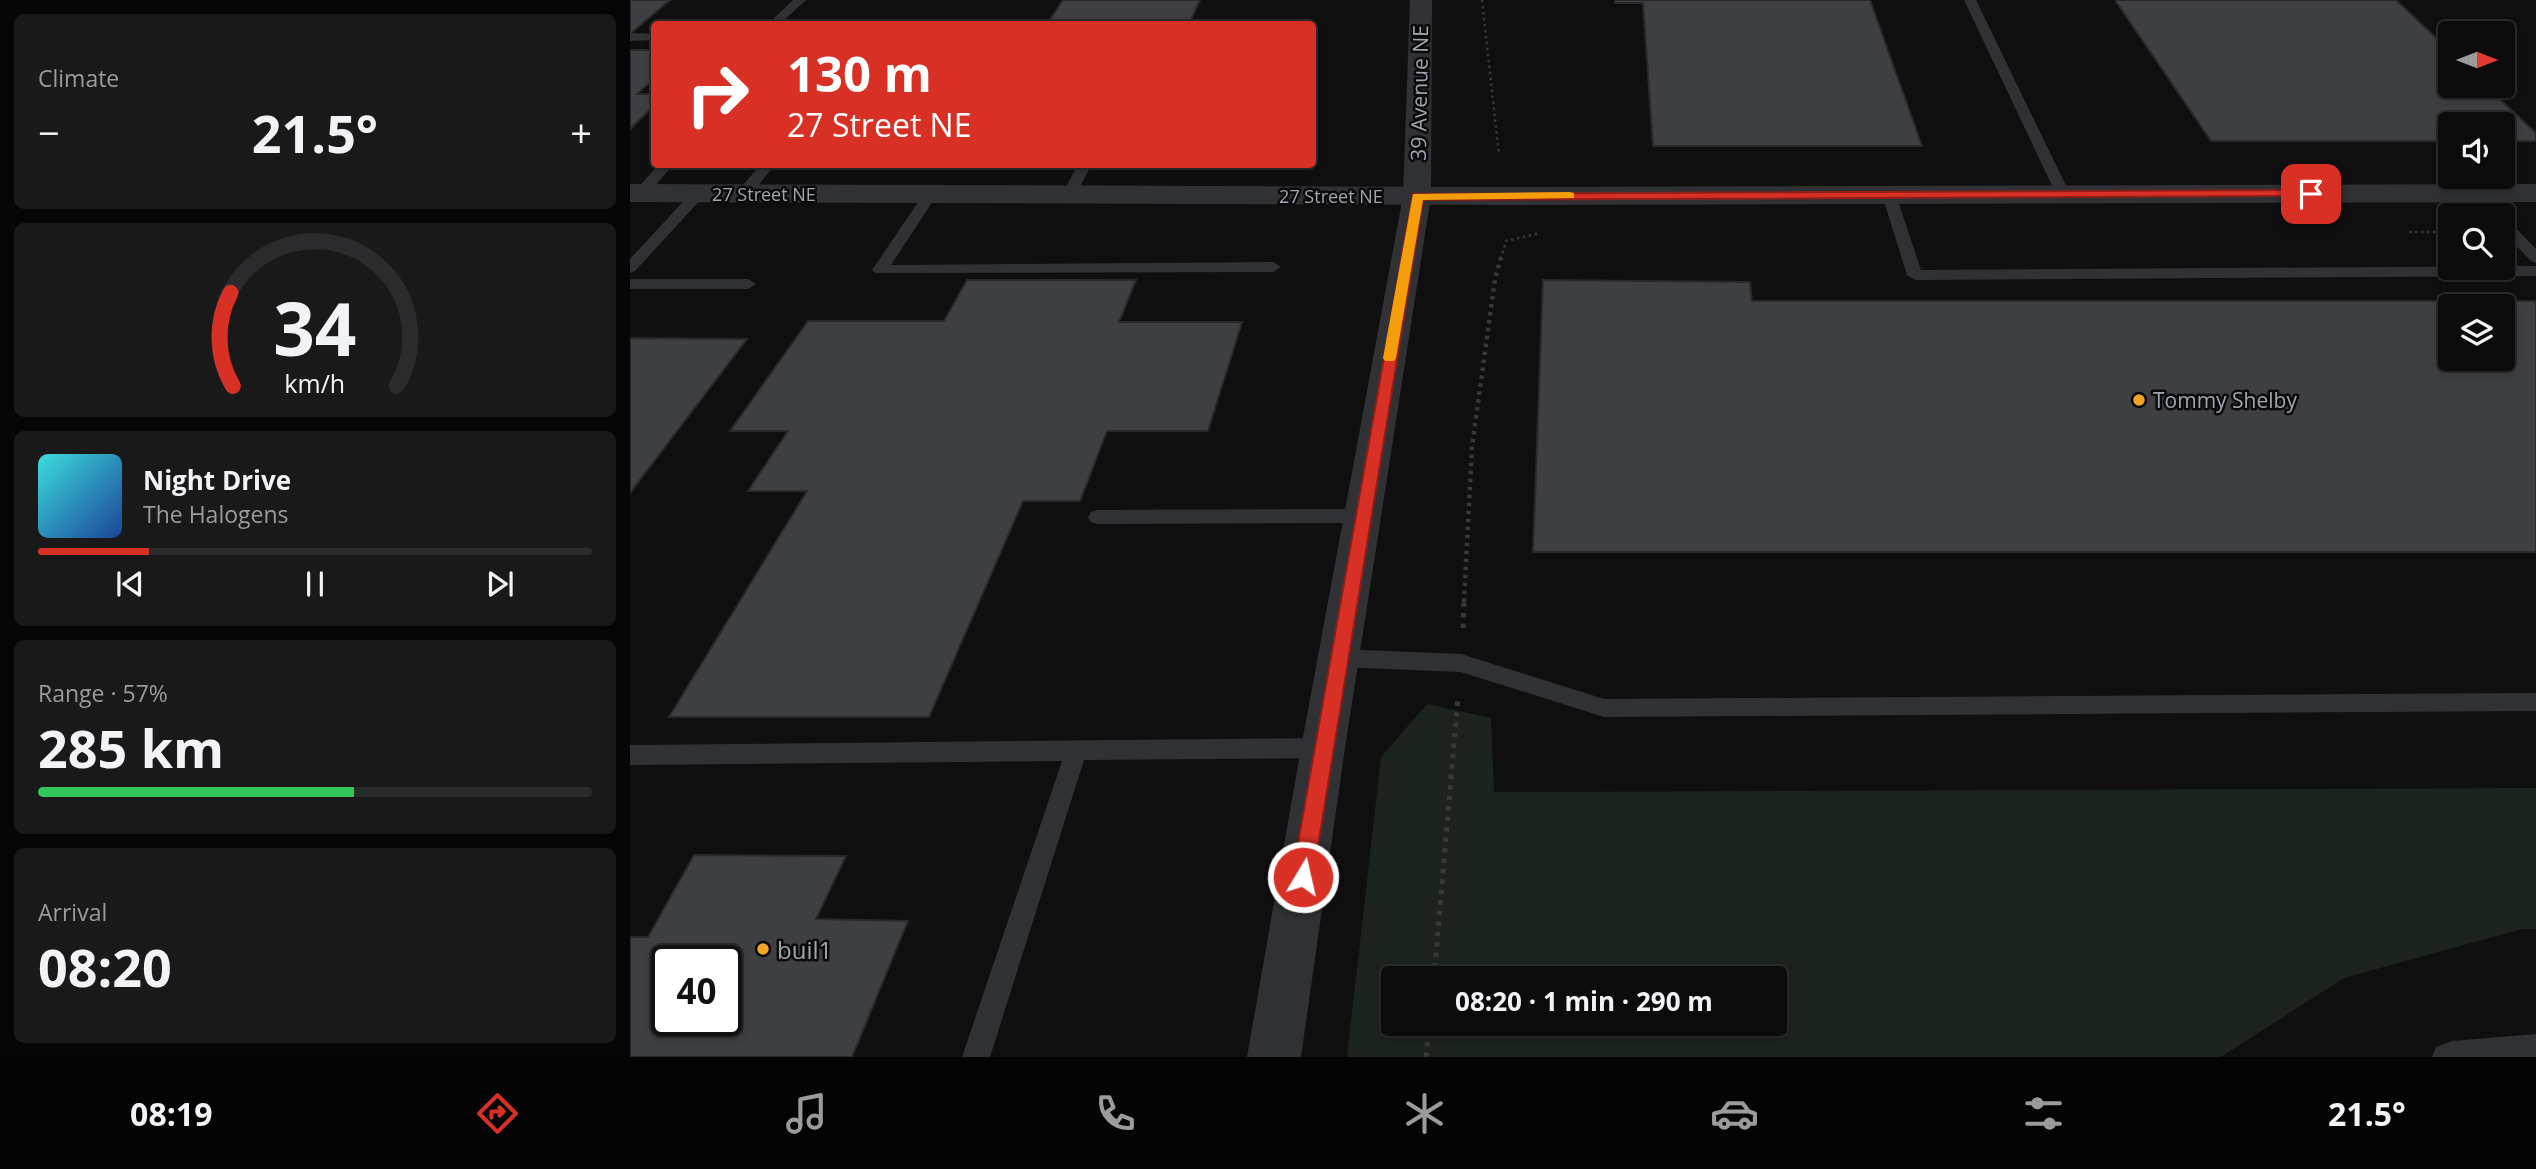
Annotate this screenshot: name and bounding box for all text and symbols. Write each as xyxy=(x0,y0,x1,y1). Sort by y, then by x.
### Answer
north arrow xyxy=(2438,21,2515,98)
map controls xyxy=(2438,21,2515,371)
street label: 39 Avenue NE xyxy=(1404,25,1434,161)
text: 130 m xyxy=(787,40,932,106)
icon: right xyxy=(672,49,763,140)
text: Climate xyxy=(38,62,119,94)
text: 21.5° xyxy=(252,97,378,168)
text: 27 Street NE xyxy=(787,103,971,146)
text: − xyxy=(38,106,60,158)
text: + xyxy=(570,106,592,158)
button: sound xyxy=(2438,112,2515,189)
pin xyxy=(2281,164,2341,224)
icon: arrive xyxy=(2292,175,2330,213)
street label: 27 Street NE xyxy=(712,182,816,206)
street label: 27 Street NE xyxy=(1279,184,1383,208)
button: search xyxy=(2438,203,2515,280)
text: 34 xyxy=(273,278,357,377)
button: layers xyxy=(2438,294,2515,371)
text: km/h xyxy=(285,366,345,400)
place label: Tommy Shelby xyxy=(2153,386,2297,414)
marker: Tommy Shelby xyxy=(2131,392,2147,408)
text: Night Drive xyxy=(143,462,291,498)
text: The Halogens xyxy=(143,498,289,530)
icon: previous xyxy=(111,565,149,603)
icon: pause xyxy=(296,565,334,603)
icon: next xyxy=(481,565,519,603)
text: Range · 57% xyxy=(38,677,168,709)
text: 285 km xyxy=(38,712,224,783)
position arrow xyxy=(1266,840,1340,914)
text: Arrival xyxy=(38,896,107,928)
text: 08:20 xyxy=(38,931,172,1002)
place label: buil1 xyxy=(777,933,832,966)
marker: buil1 xyxy=(755,941,771,957)
speed limit sign: 40 xyxy=(651,945,742,1036)
text: 08:20 · 1 min · 290 m xyxy=(1455,983,1713,1019)
icon: directions xyxy=(473,1089,522,1138)
icon: music xyxy=(782,1089,831,1138)
icon: phone xyxy=(1091,1089,1140,1138)
icon: climate xyxy=(1400,1089,1449,1138)
icon: car xyxy=(1710,1089,1759,1138)
icon: filters xyxy=(2019,1089,2068,1138)
text: 08:19 xyxy=(130,1092,212,1135)
text: 21.5° xyxy=(2328,1092,2406,1135)

